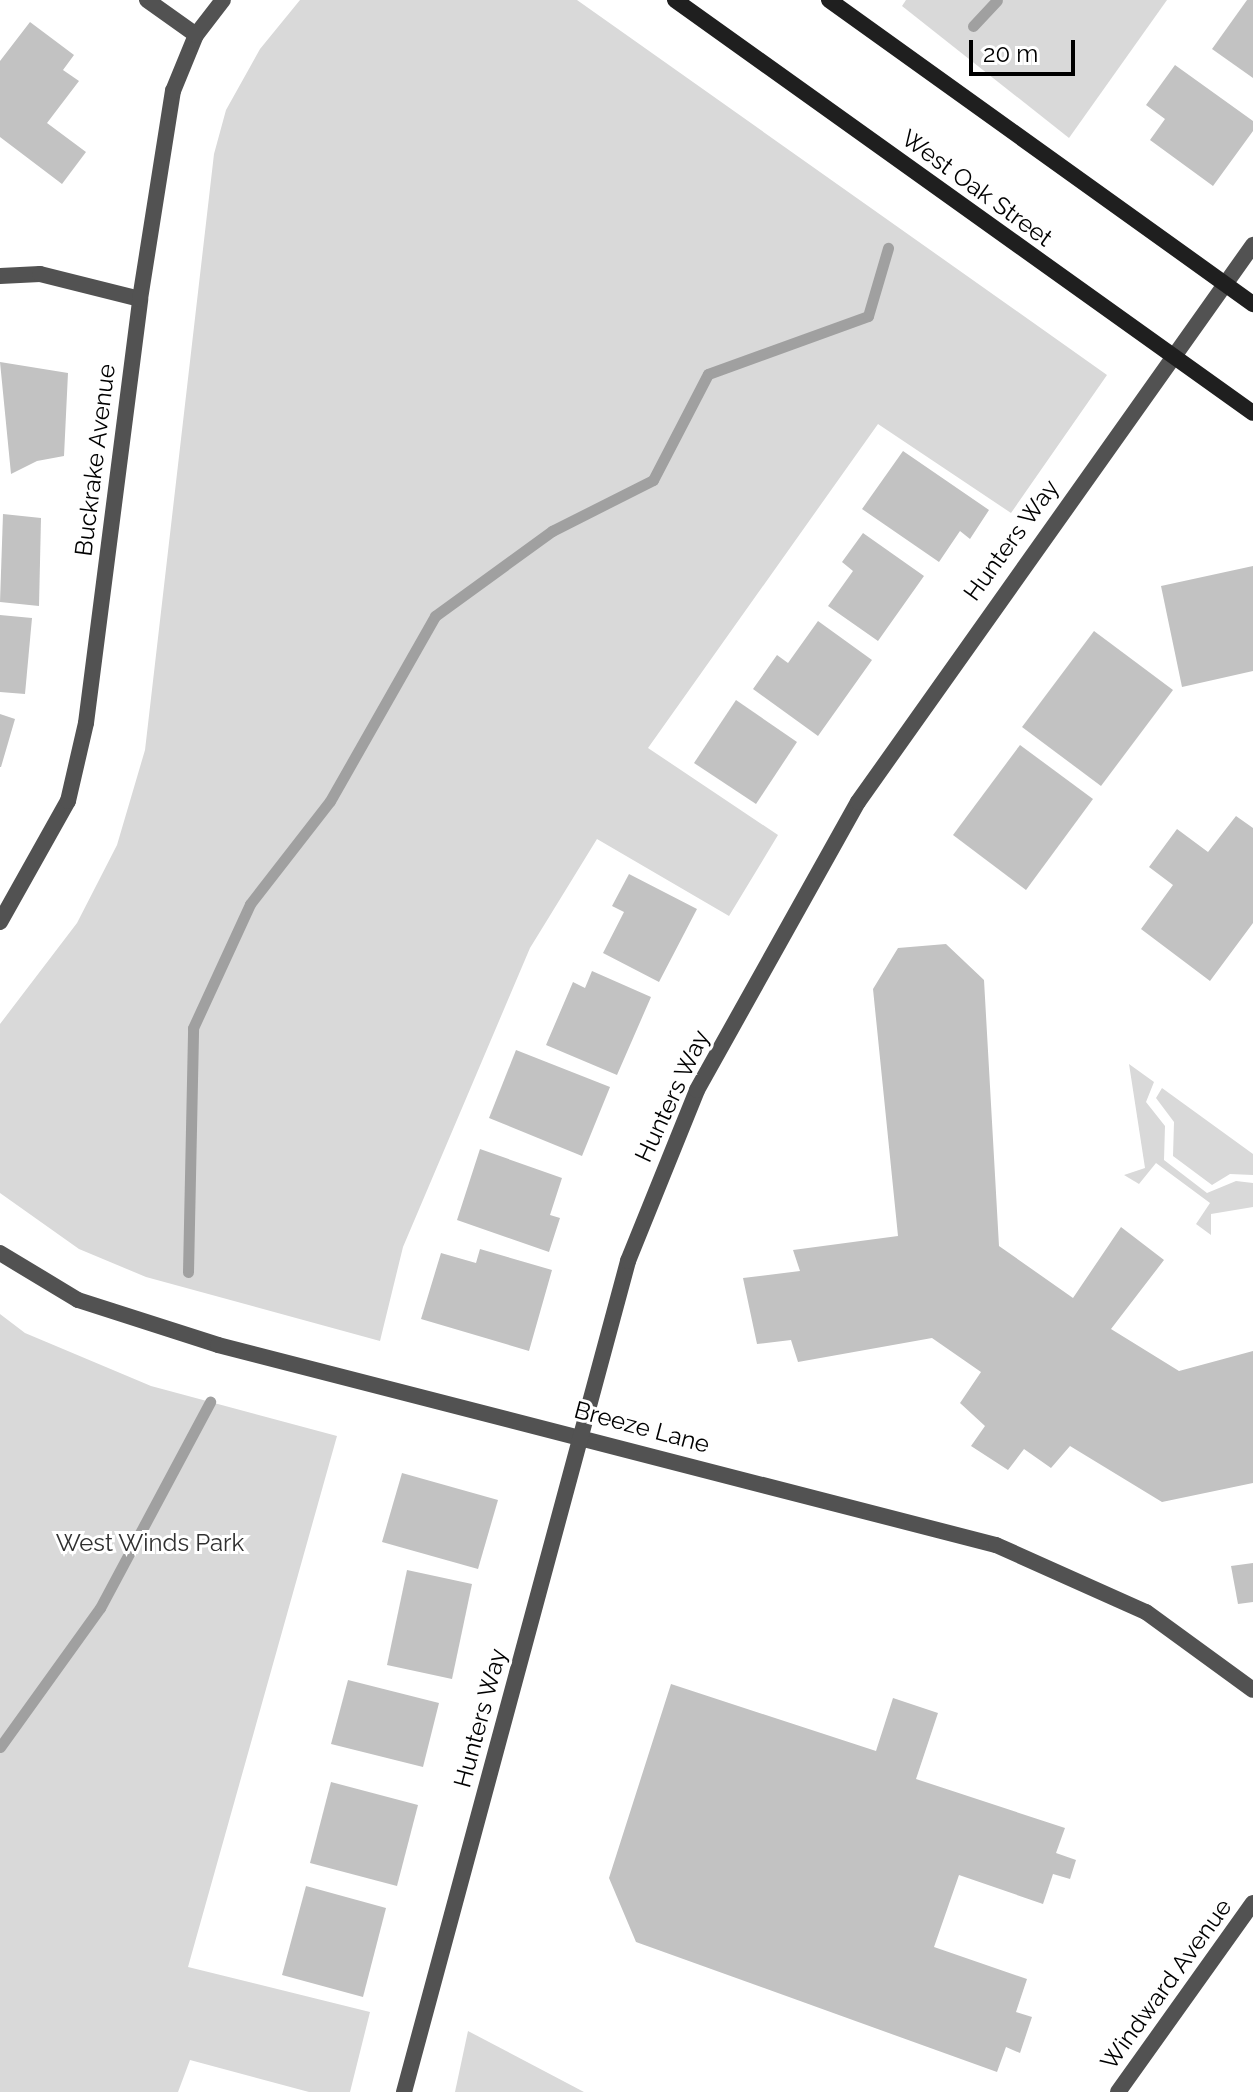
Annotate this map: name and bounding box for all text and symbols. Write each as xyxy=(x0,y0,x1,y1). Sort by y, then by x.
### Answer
scale bar xyxy=(973,24,1079,74)
text: 20 m xyxy=(983,39,1038,68)
street label: West Oak Street xyxy=(896,124,1058,252)
street label: Buckrake Avenue xyxy=(69,362,121,558)
street label: Hunters Way xyxy=(957,474,1065,606)
street label: Hunters Way xyxy=(629,1025,715,1167)
street label: Breeze Lane xyxy=(571,1395,713,1459)
park label: West Winds Park xyxy=(55,1529,245,1557)
street label: Hunters Way xyxy=(448,1645,512,1791)
street label: Windward Avenue xyxy=(1094,1893,1238,2075)

